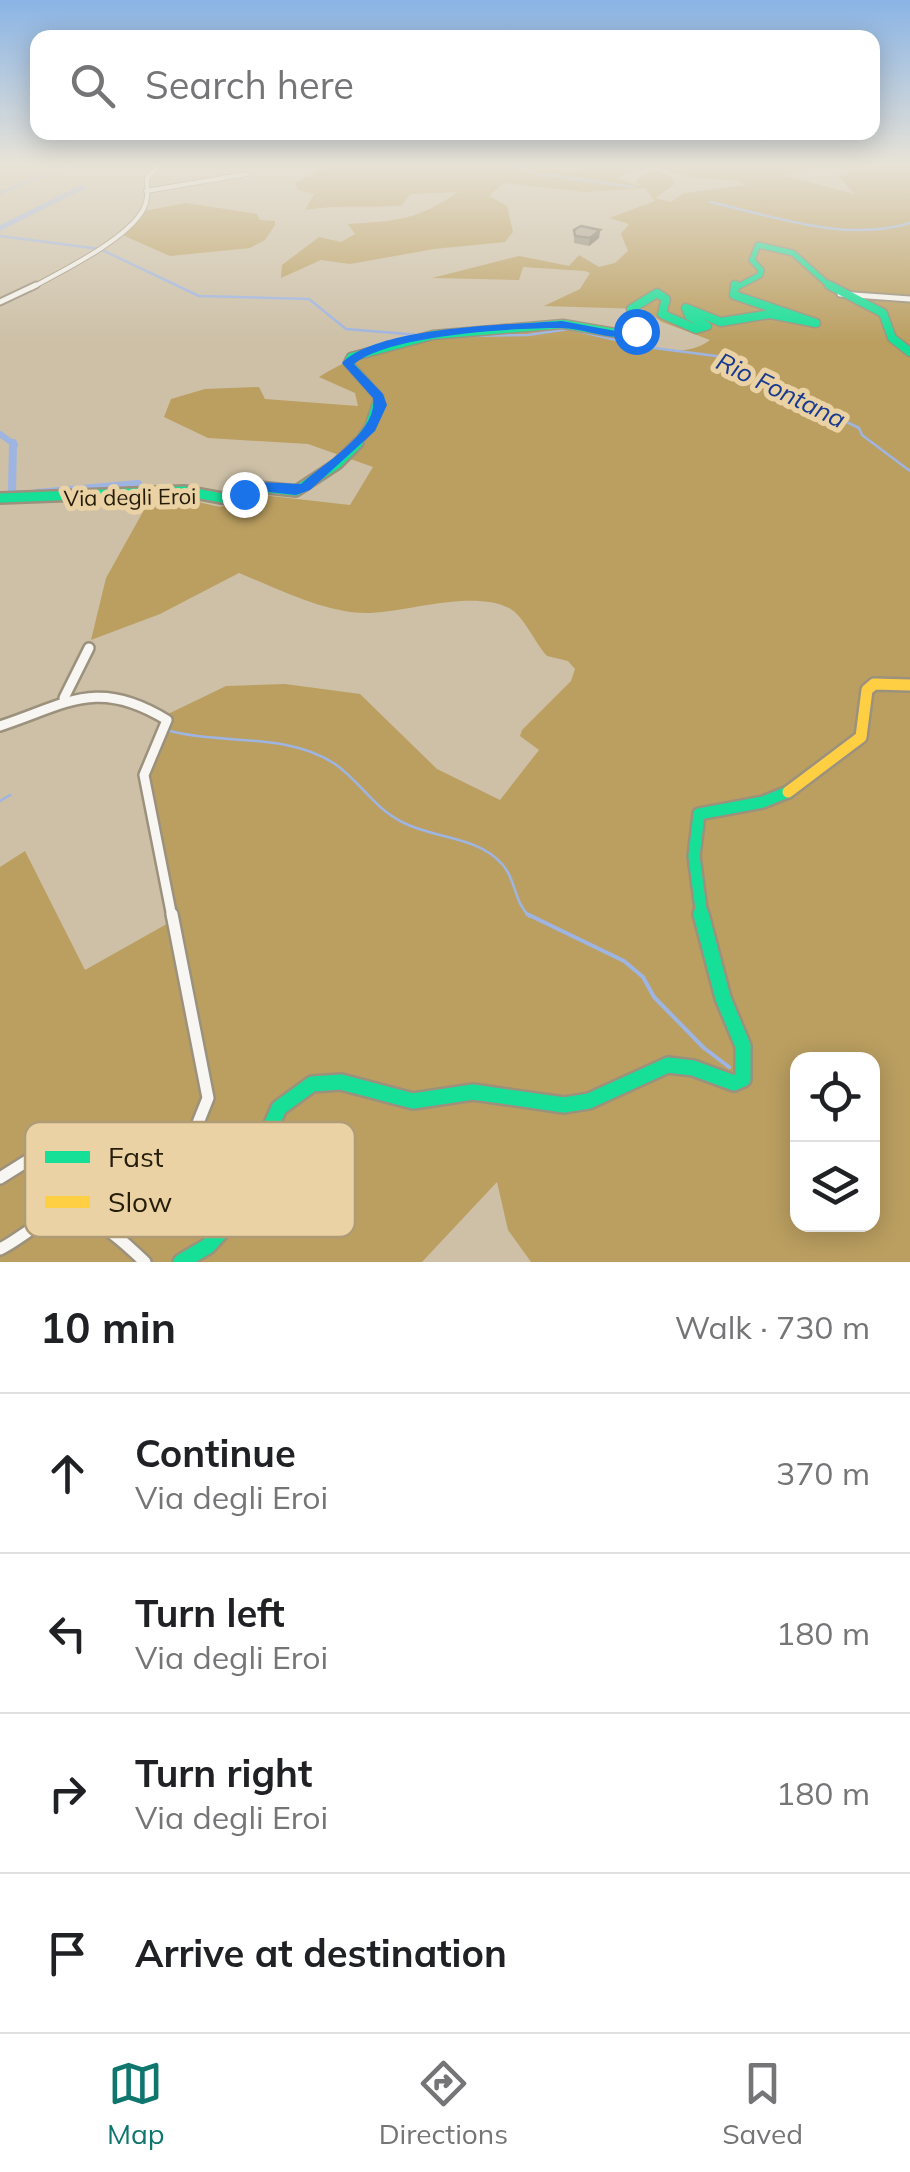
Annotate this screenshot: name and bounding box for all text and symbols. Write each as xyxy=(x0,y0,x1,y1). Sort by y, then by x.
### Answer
search box xyxy=(30,30,880,140)
icon: search xyxy=(65,58,120,113)
text: Search here xyxy=(145,61,354,109)
route start xyxy=(614,309,660,355)
water label: Rio Fontana xyxy=(712,345,851,434)
route end xyxy=(222,472,268,518)
street label: Via degli Eroi xyxy=(63,482,197,512)
map controls xyxy=(790,1052,880,1232)
button: locate xyxy=(790,1052,880,1142)
legend xyxy=(25,1122,355,1237)
text: Fast xyxy=(108,1139,164,1174)
button: layers xyxy=(790,1142,880,1232)
text: Slow xyxy=(108,1184,172,1219)
text: 10 min xyxy=(40,1301,176,1354)
text: Walk · 730 m xyxy=(675,1307,870,1347)
text: Continue xyxy=(135,1429,296,1477)
icon: ahead xyxy=(40,1446,95,1501)
text: 370 m xyxy=(776,1453,870,1493)
text: Via degli Eroi xyxy=(135,1477,328,1517)
text: Turn left xyxy=(135,1589,285,1637)
icon: left xyxy=(40,1606,95,1661)
text: 180 m xyxy=(776,1613,870,1653)
text: Via degli Eroi xyxy=(135,1637,328,1677)
text: Turn right xyxy=(135,1749,312,1797)
icon: right xyxy=(40,1766,95,1821)
text: 180 m xyxy=(776,1773,870,1813)
text: Via degli Eroi xyxy=(135,1797,328,1837)
icon: arrive xyxy=(40,1926,95,1981)
text: Arrive at destination xyxy=(135,1929,507,1977)
tab: Map xyxy=(107,2056,165,2151)
tab: Directions xyxy=(379,2056,508,2151)
tab: Saved xyxy=(722,2056,803,2151)

